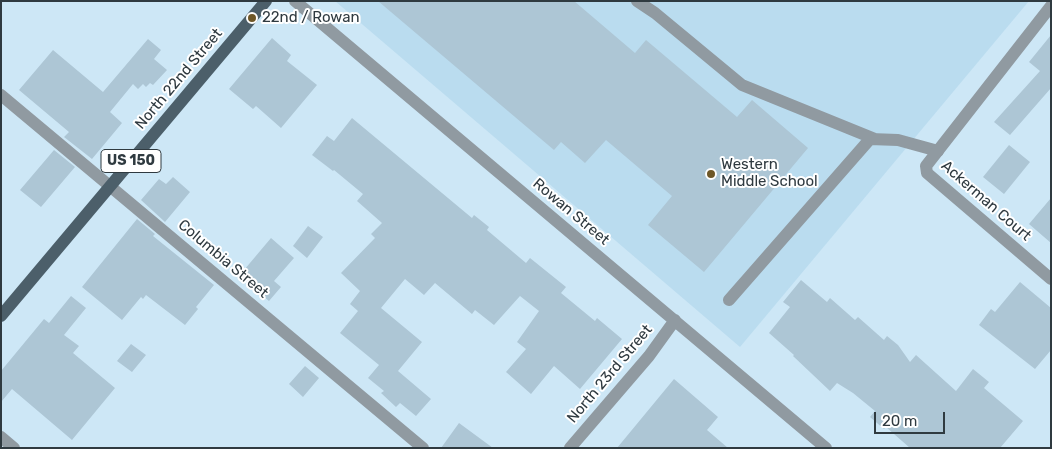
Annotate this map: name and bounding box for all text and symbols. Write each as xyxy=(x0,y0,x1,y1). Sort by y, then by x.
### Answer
place label: 22nd / Rowan xyxy=(262,9,360,27)
marker: 22nd / Rowan xyxy=(246,12,258,24)
street label: North 22nd Street xyxy=(132,25,226,133)
road number: US 150 xyxy=(101,150,161,172)
place label: Western Middle School xyxy=(721,156,818,191)
street label: Ackerman Court xyxy=(937,157,1035,245)
marker: Western Middle School xyxy=(705,168,717,180)
street label: Rowan Street xyxy=(529,175,613,249)
street label: Columbia Street xyxy=(174,216,272,302)
street label: North 23rd Street xyxy=(564,321,656,427)
scale bar xyxy=(877,402,948,434)
text: 20 m xyxy=(882,412,917,430)

